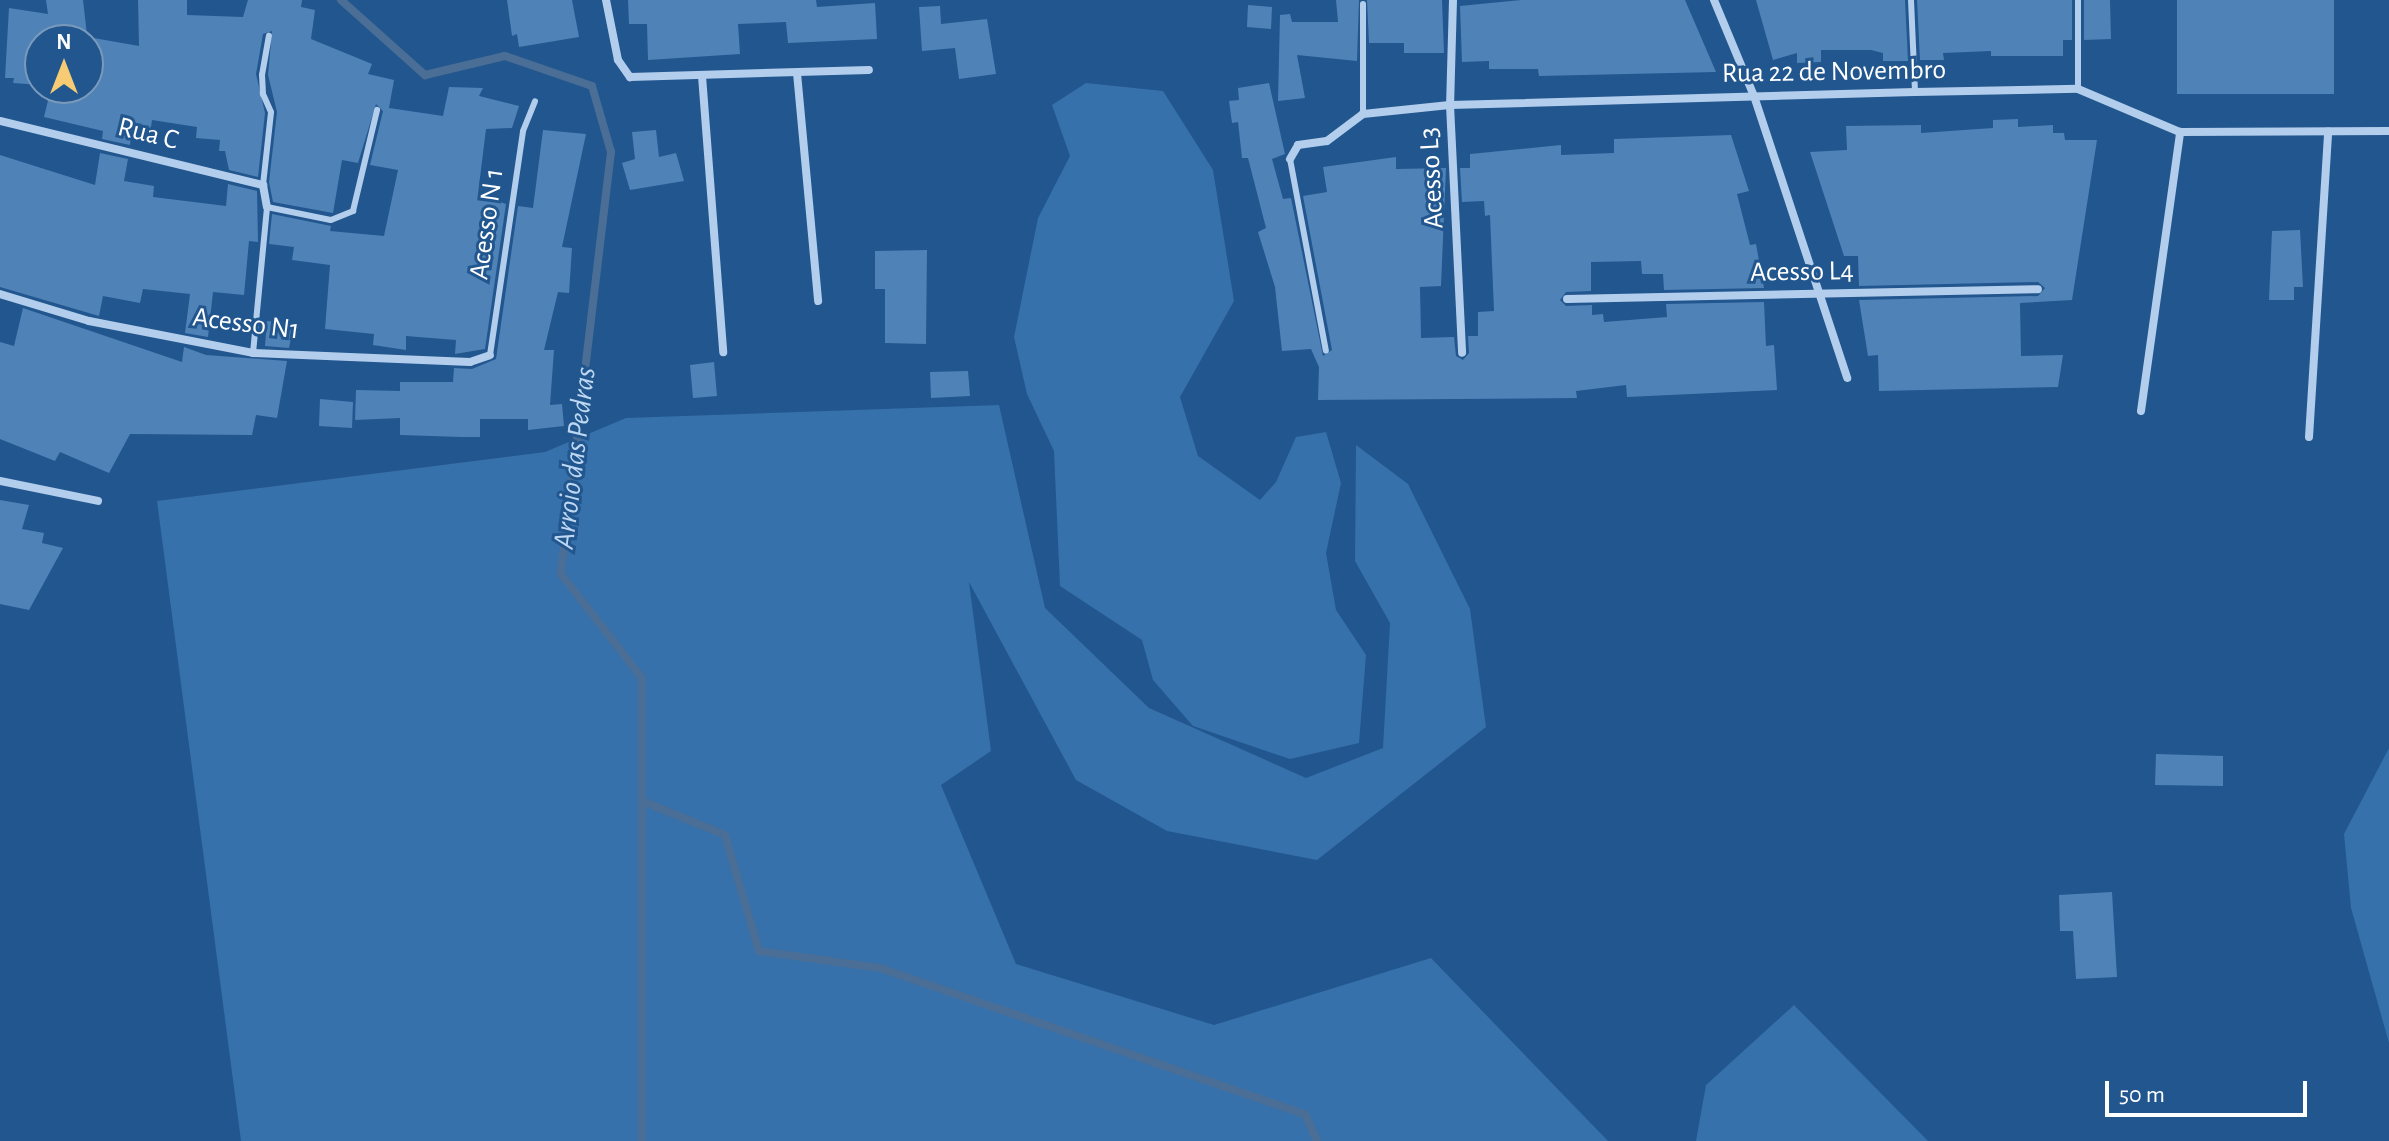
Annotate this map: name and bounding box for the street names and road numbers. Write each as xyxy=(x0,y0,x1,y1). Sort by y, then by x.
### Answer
street label: Rua 22 de Novembro xyxy=(1721,53,1947,91)
street label: Rua C xyxy=(114,110,182,158)
street label: Acesso L3 xyxy=(1413,126,1451,230)
street label: Acesso N 1 xyxy=(463,166,511,282)
street label: Acesso L4 xyxy=(1750,254,1854,290)
street label: Acesso N1 xyxy=(191,301,301,347)

